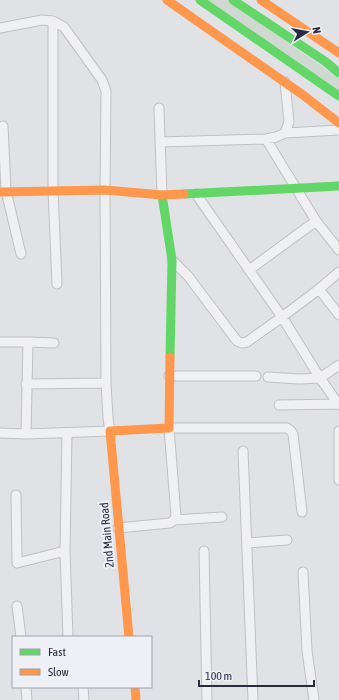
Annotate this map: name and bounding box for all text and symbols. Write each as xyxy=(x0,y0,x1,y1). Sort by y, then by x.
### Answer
north arrow xyxy=(287,12,327,52)
text: N xyxy=(310,26,323,34)
street label: 2nd Main Road xyxy=(97,502,117,568)
legend xyxy=(12,636,152,688)
text: Fast xyxy=(48,645,66,659)
scale bar xyxy=(199,662,314,688)
text: Slow xyxy=(48,665,69,679)
text: 100 m xyxy=(205,669,232,683)

